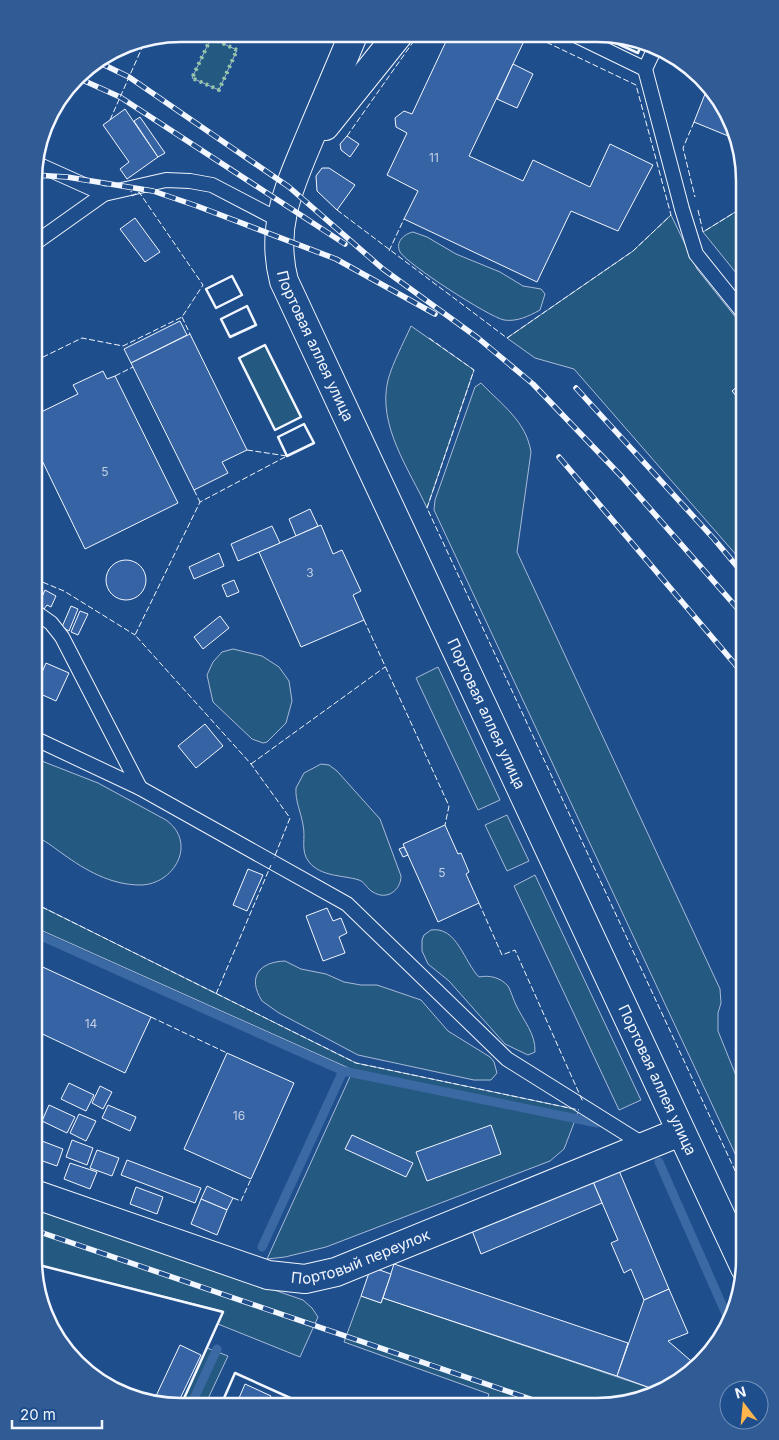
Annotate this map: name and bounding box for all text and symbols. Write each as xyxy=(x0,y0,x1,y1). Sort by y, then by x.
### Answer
house number: 11 xyxy=(429,150,439,165)
street label: Портовая аллея улица xyxy=(273,269,358,424)
house number: 5 xyxy=(101,464,109,479)
house number: 3 xyxy=(306,565,314,580)
street label: Портовая аллея улица xyxy=(443,635,530,792)
house number: 5 xyxy=(438,865,446,880)
street label: Портовая аллея улица xyxy=(614,1001,701,1158)
house number: 14 xyxy=(85,1016,98,1031)
house number: 16 xyxy=(233,1108,245,1123)
street label: Портовый переулок xyxy=(290,1225,433,1288)
north arrow xyxy=(719,1380,769,1430)
text: N xyxy=(733,1382,748,1402)
scale bar xyxy=(12,1398,102,1430)
text: 20 m xyxy=(20,1405,56,1424)

